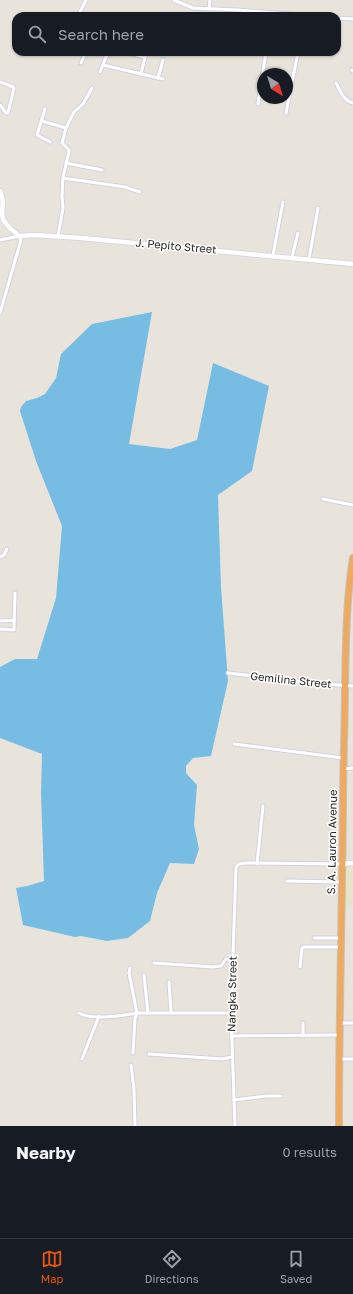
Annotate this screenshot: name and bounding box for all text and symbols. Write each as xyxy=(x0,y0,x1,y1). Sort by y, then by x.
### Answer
search box xyxy=(12,12,341,56)
icon: search xyxy=(26,23,48,45)
text: Search here xyxy=(58,25,144,43)
north arrow xyxy=(257,68,293,104)
street label: J. Pepito Street xyxy=(135,235,217,256)
street label: Gemilina Street xyxy=(250,669,332,690)
street label: S. A. Lauron Avenue xyxy=(324,789,339,895)
street label: Nangka Street xyxy=(224,956,239,1032)
text: Nearby xyxy=(16,1142,76,1163)
text: 0 results xyxy=(282,1144,337,1160)
tab: Map xyxy=(41,1248,63,1285)
tab: Directions xyxy=(145,1248,199,1285)
tab: Saved xyxy=(280,1248,312,1285)

